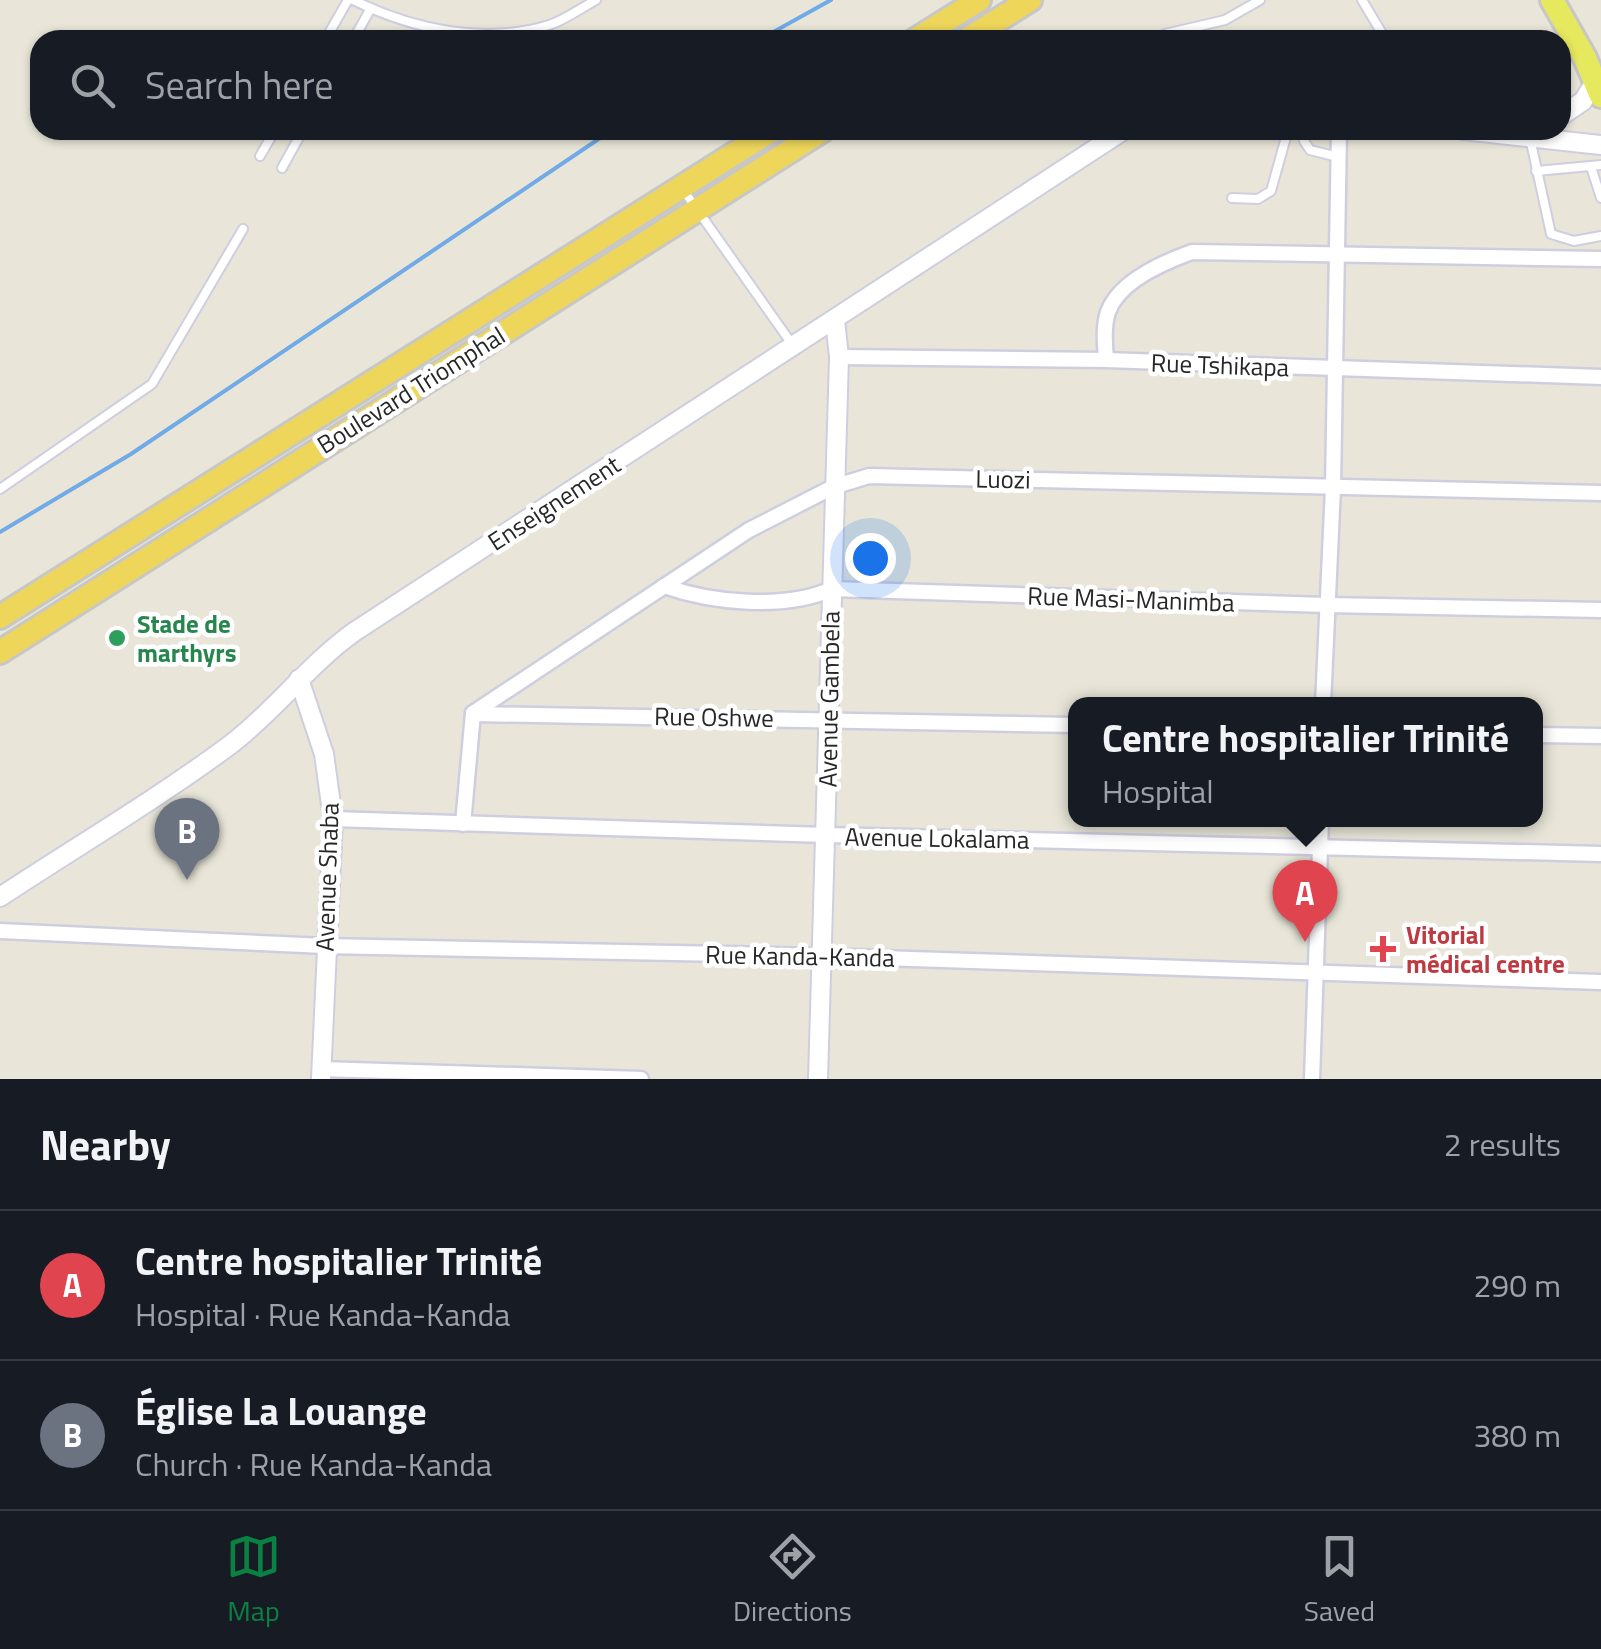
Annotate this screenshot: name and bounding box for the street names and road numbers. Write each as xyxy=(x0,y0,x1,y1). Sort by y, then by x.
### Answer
street label: Boulevard Triomphal xyxy=(310,317,512,463)
street label: Rue Tshikapa xyxy=(1150,344,1290,386)
street label: Enseignement xyxy=(480,446,628,560)
street label: Luozi xyxy=(975,460,1031,498)
street label: Rue Masi-Manimba xyxy=(1027,576,1236,622)
street label: Avenue Gambela xyxy=(808,610,850,788)
street label: Rue Oshwe xyxy=(654,697,774,737)
street label: Avenue Shaba xyxy=(305,801,349,952)
street label: Avenue Lokalama xyxy=(844,817,1030,859)
street label: Rue Kanda-Kanda xyxy=(705,935,896,977)

